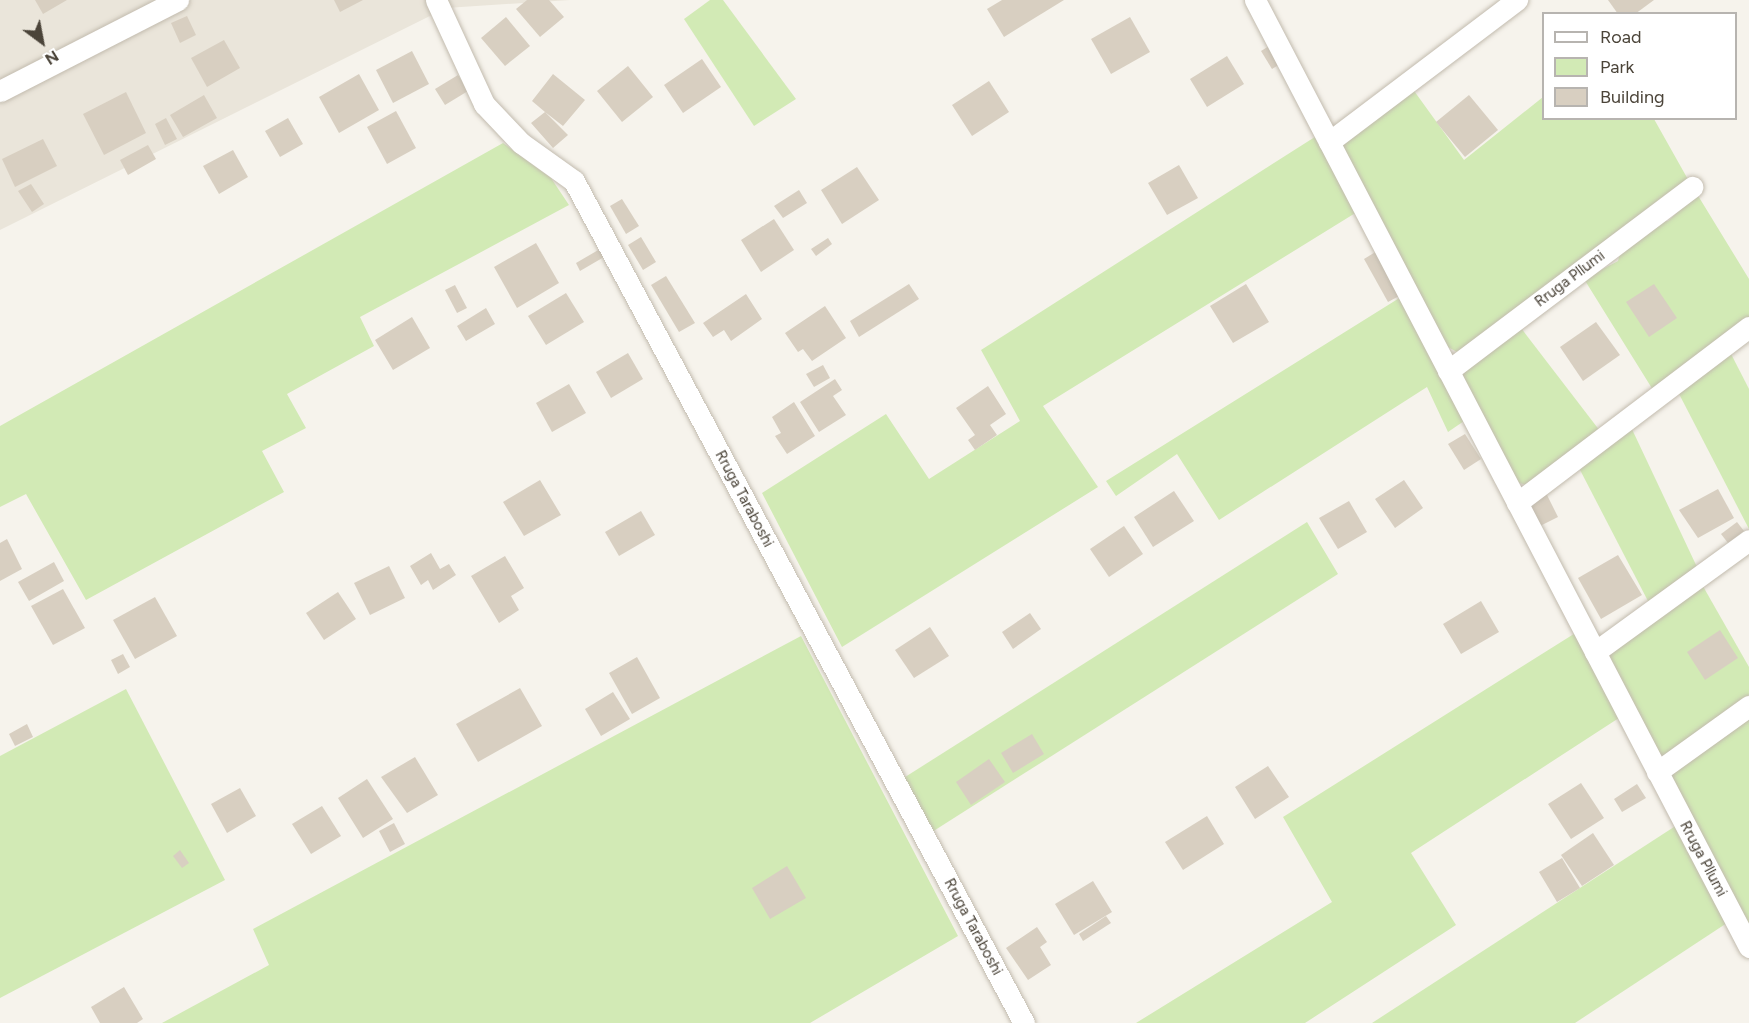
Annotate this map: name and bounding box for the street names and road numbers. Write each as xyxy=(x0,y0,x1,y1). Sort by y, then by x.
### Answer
street label: Rruga Pllumi xyxy=(1531,247,1609,311)
street label: Rruga Taraboshi xyxy=(711,448,777,550)
street label: Rruga Pllumi xyxy=(1676,818,1730,900)
street label: Rruga Taraboshi xyxy=(940,876,1006,978)

